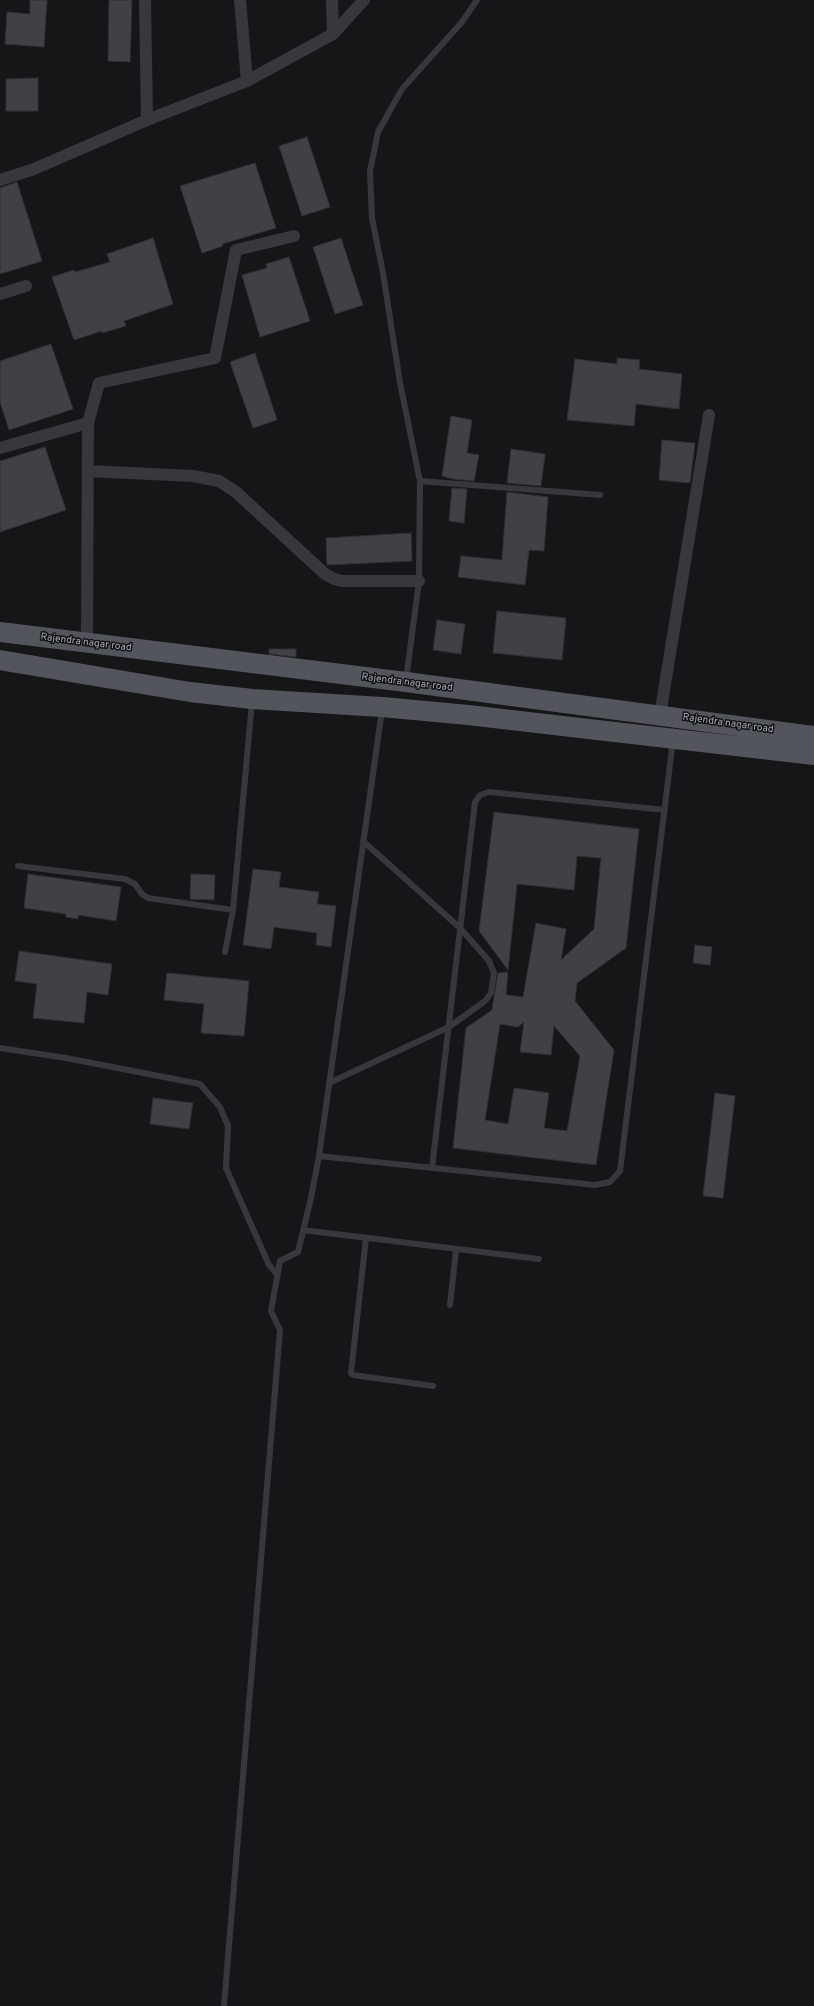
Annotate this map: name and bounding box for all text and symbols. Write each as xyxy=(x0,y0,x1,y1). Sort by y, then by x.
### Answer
street label: Rajendra nagar road xyxy=(40,631,132,655)
street label: Rajendra nagar road xyxy=(361,671,453,695)
street label: Rajendra nagar road xyxy=(682,712,774,736)

